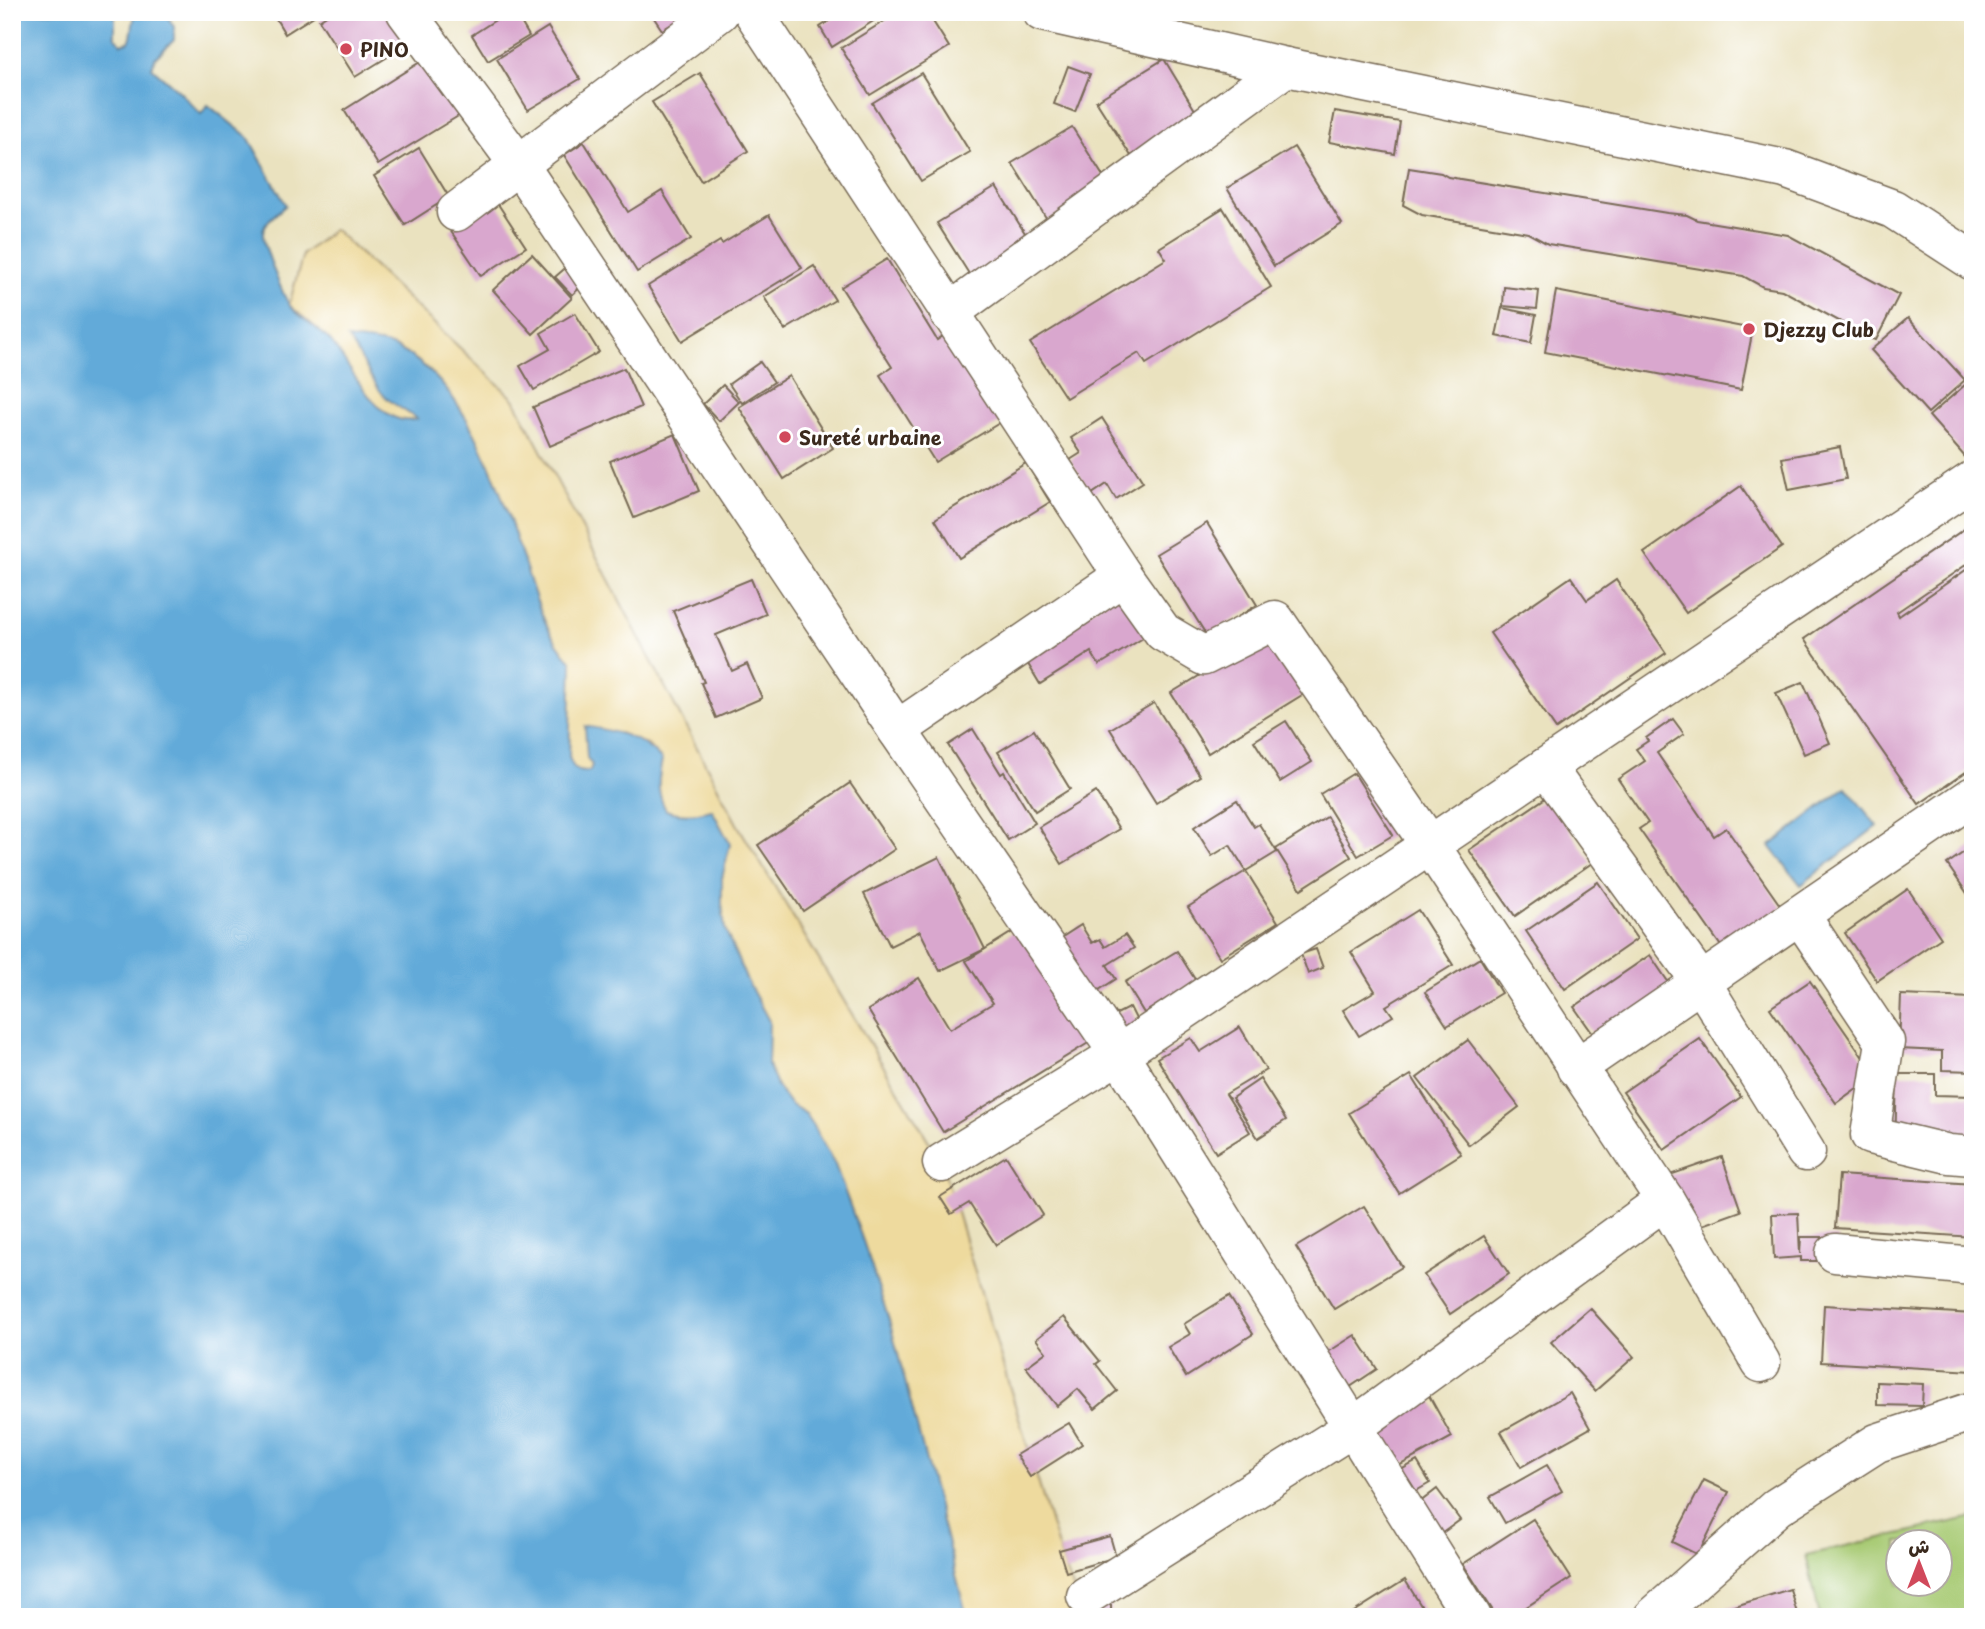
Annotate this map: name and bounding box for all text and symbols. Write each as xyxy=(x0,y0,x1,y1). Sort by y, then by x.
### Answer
place label: PINO xyxy=(360,35,409,63)
marker: PINO xyxy=(338,41,354,57)
place label: Djezzy Club xyxy=(1763,315,1874,343)
marker: Djezzy Club xyxy=(1741,321,1757,337)
place label: Sureté urbaine xyxy=(799,423,942,451)
marker: Sureté urbaine xyxy=(777,429,793,445)
north arrow xyxy=(1884,1528,1954,1598)
text: ش xyxy=(1909,1531,1930,1559)

